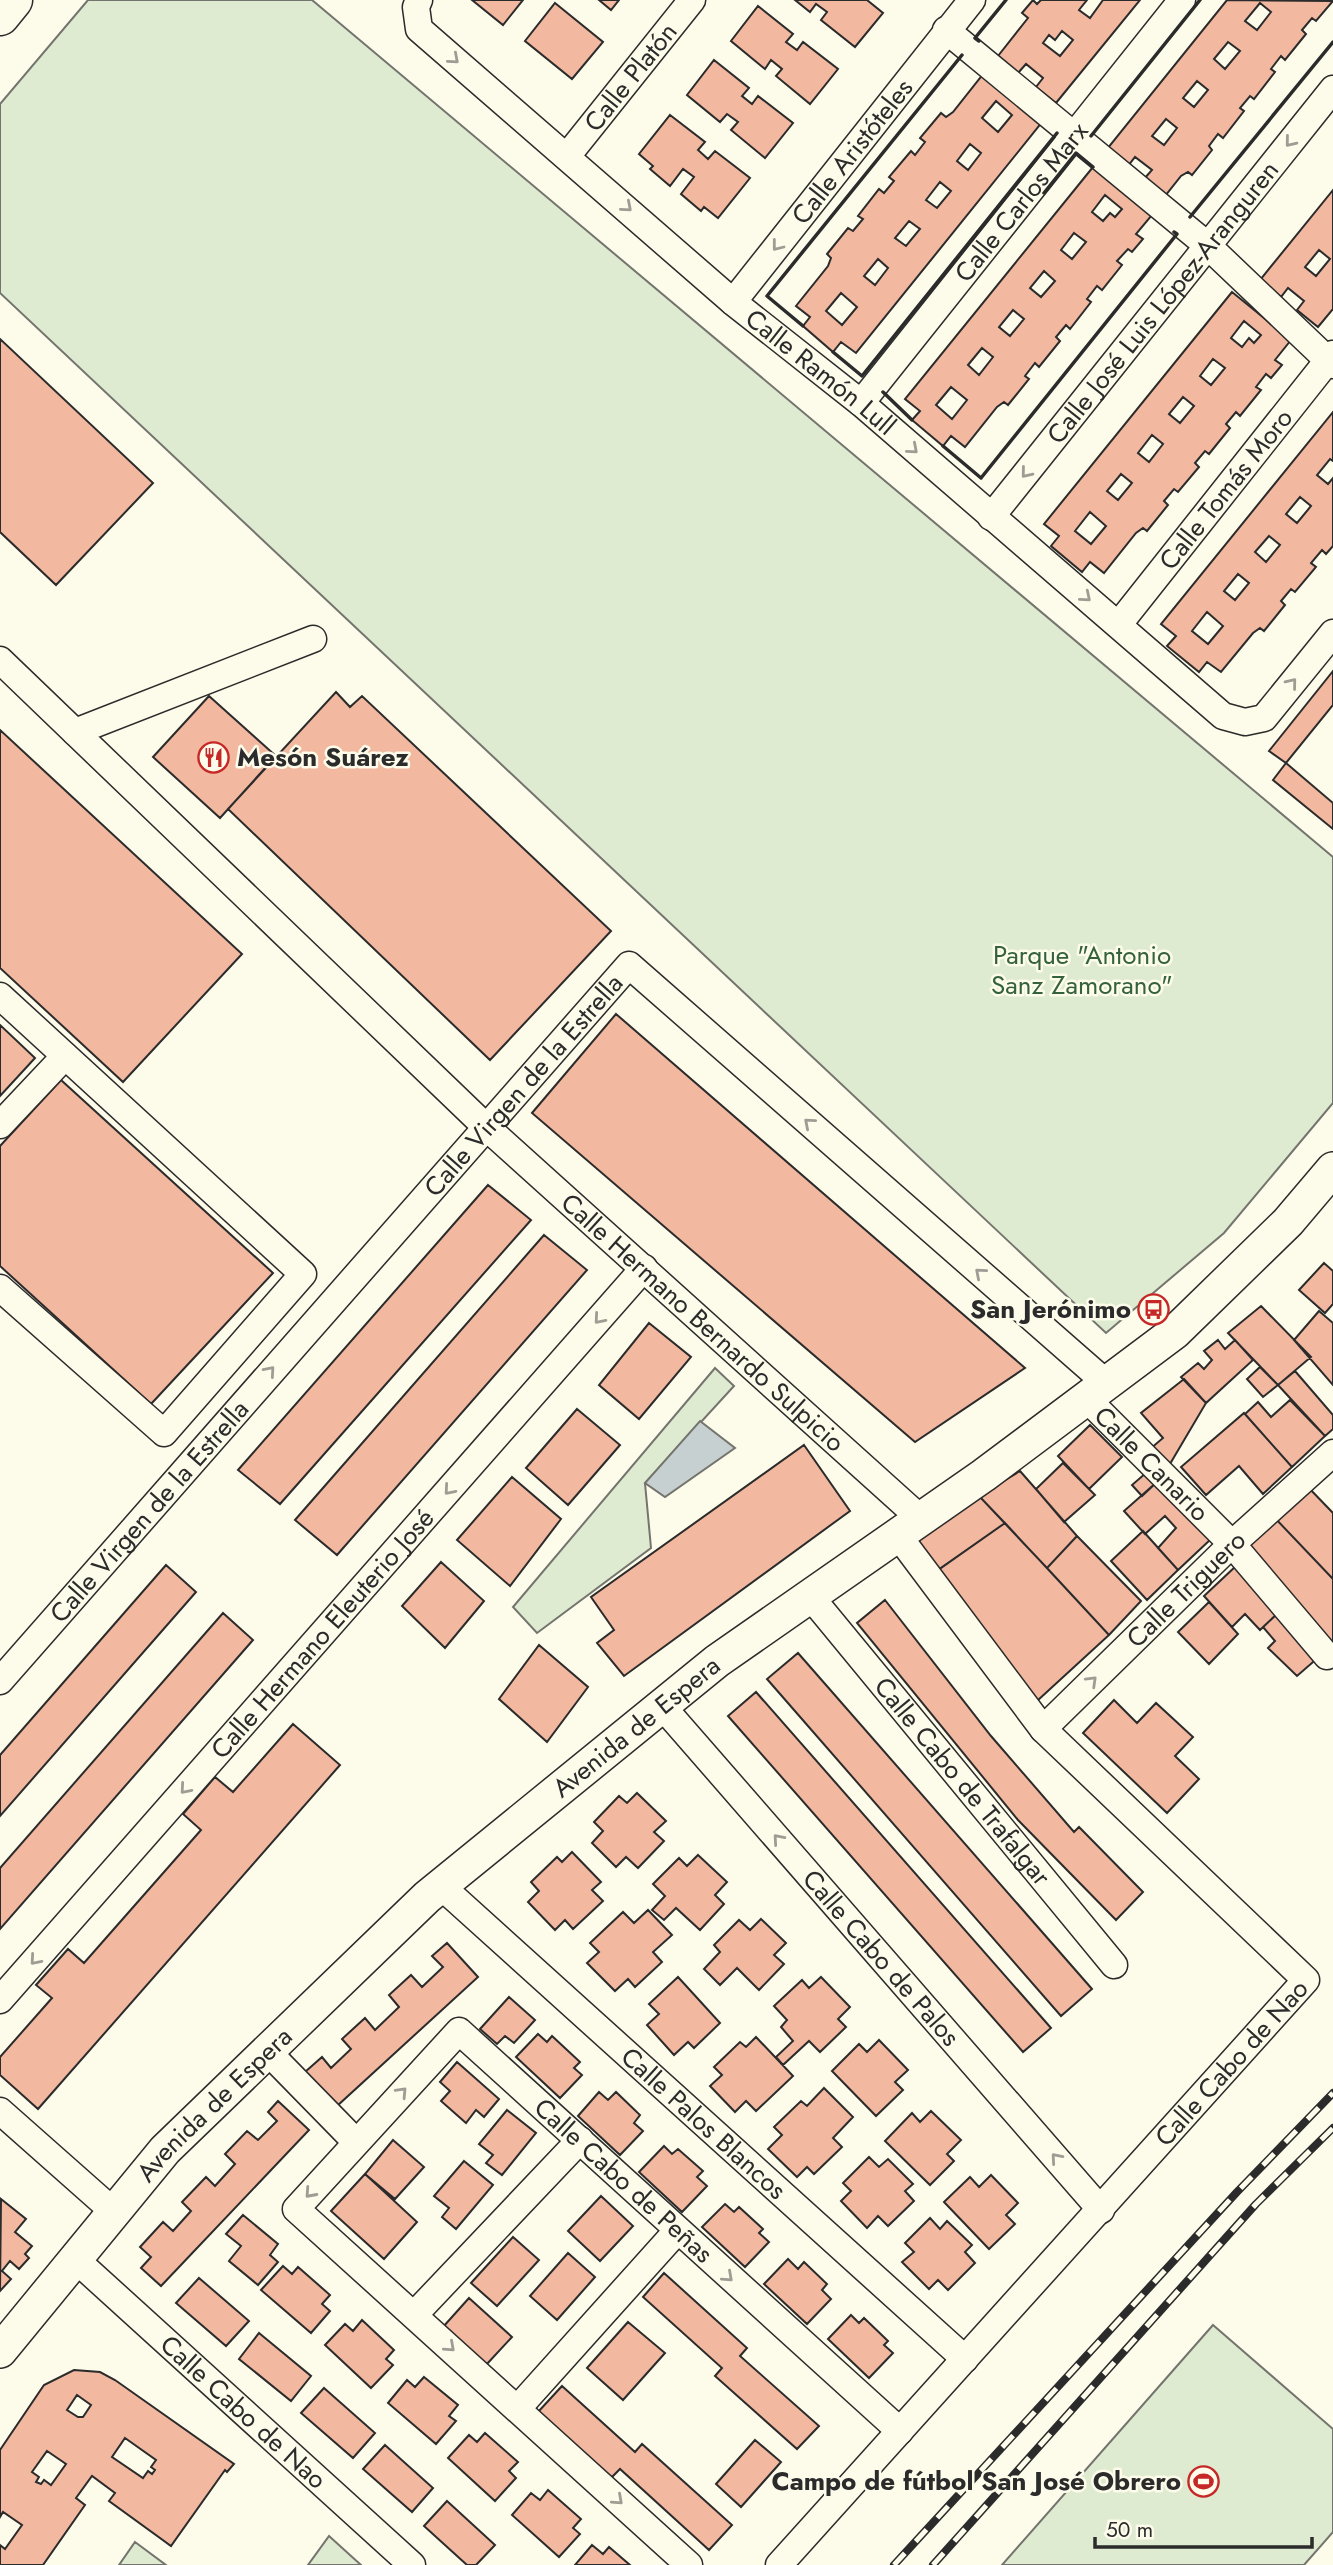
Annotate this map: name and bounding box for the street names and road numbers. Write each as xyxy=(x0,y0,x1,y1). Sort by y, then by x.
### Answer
street label: Calle Platón xyxy=(575,14,686,140)
street label: Calle Aristóteles xyxy=(782,70,922,233)
street label: Calle Carlos Marx xyxy=(945,114,1097,290)
street label: Calle José Luis López-Aranguren xyxy=(1038,152,1288,452)
street label: Calle Ramón Lull xyxy=(737,300,904,444)
street label: Calle Tomás Moro xyxy=(1150,400,1302,578)
street label: Calle Virgen de la Estrella xyxy=(415,965,632,1205)
street label: Calle Hermano Bernardo Sulpicio xyxy=(553,1184,853,1461)
street label: Calle Virgen de la Estrella xyxy=(41,1391,258,1631)
street label: Calle Canario xyxy=(1085,1397,1218,1530)
street label: Calle Hermano Eleuterio José xyxy=(202,1500,443,1767)
street label: Calle Triguero xyxy=(1118,1522,1254,1656)
street label: Avenida de Espera xyxy=(544,1647,728,1807)
street label: Calle Cabo de Trafalgar xyxy=(865,1669,1060,1894)
street label: Calle Cabo de Palos xyxy=(794,1861,969,2055)
street label: Calle Cabo de Nao xyxy=(1146,1971,1317,2155)
street label: Avenida de Espera xyxy=(127,2018,301,2190)
street label: Calle Palos Blancos xyxy=(612,2038,795,2208)
street label: Calle Cabo de Peñas xyxy=(526,2089,722,2272)
street label: Calle Cabo de Nao xyxy=(152,2326,335,2498)

